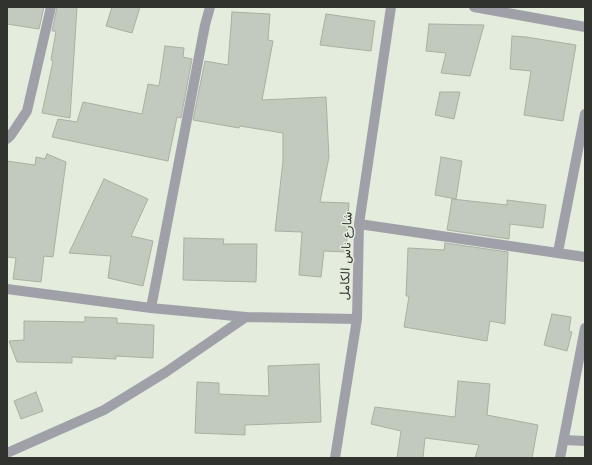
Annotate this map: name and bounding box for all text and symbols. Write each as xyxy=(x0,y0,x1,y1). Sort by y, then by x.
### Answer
street label: شارع ناس الكامل xyxy=(338,211,356,301)

